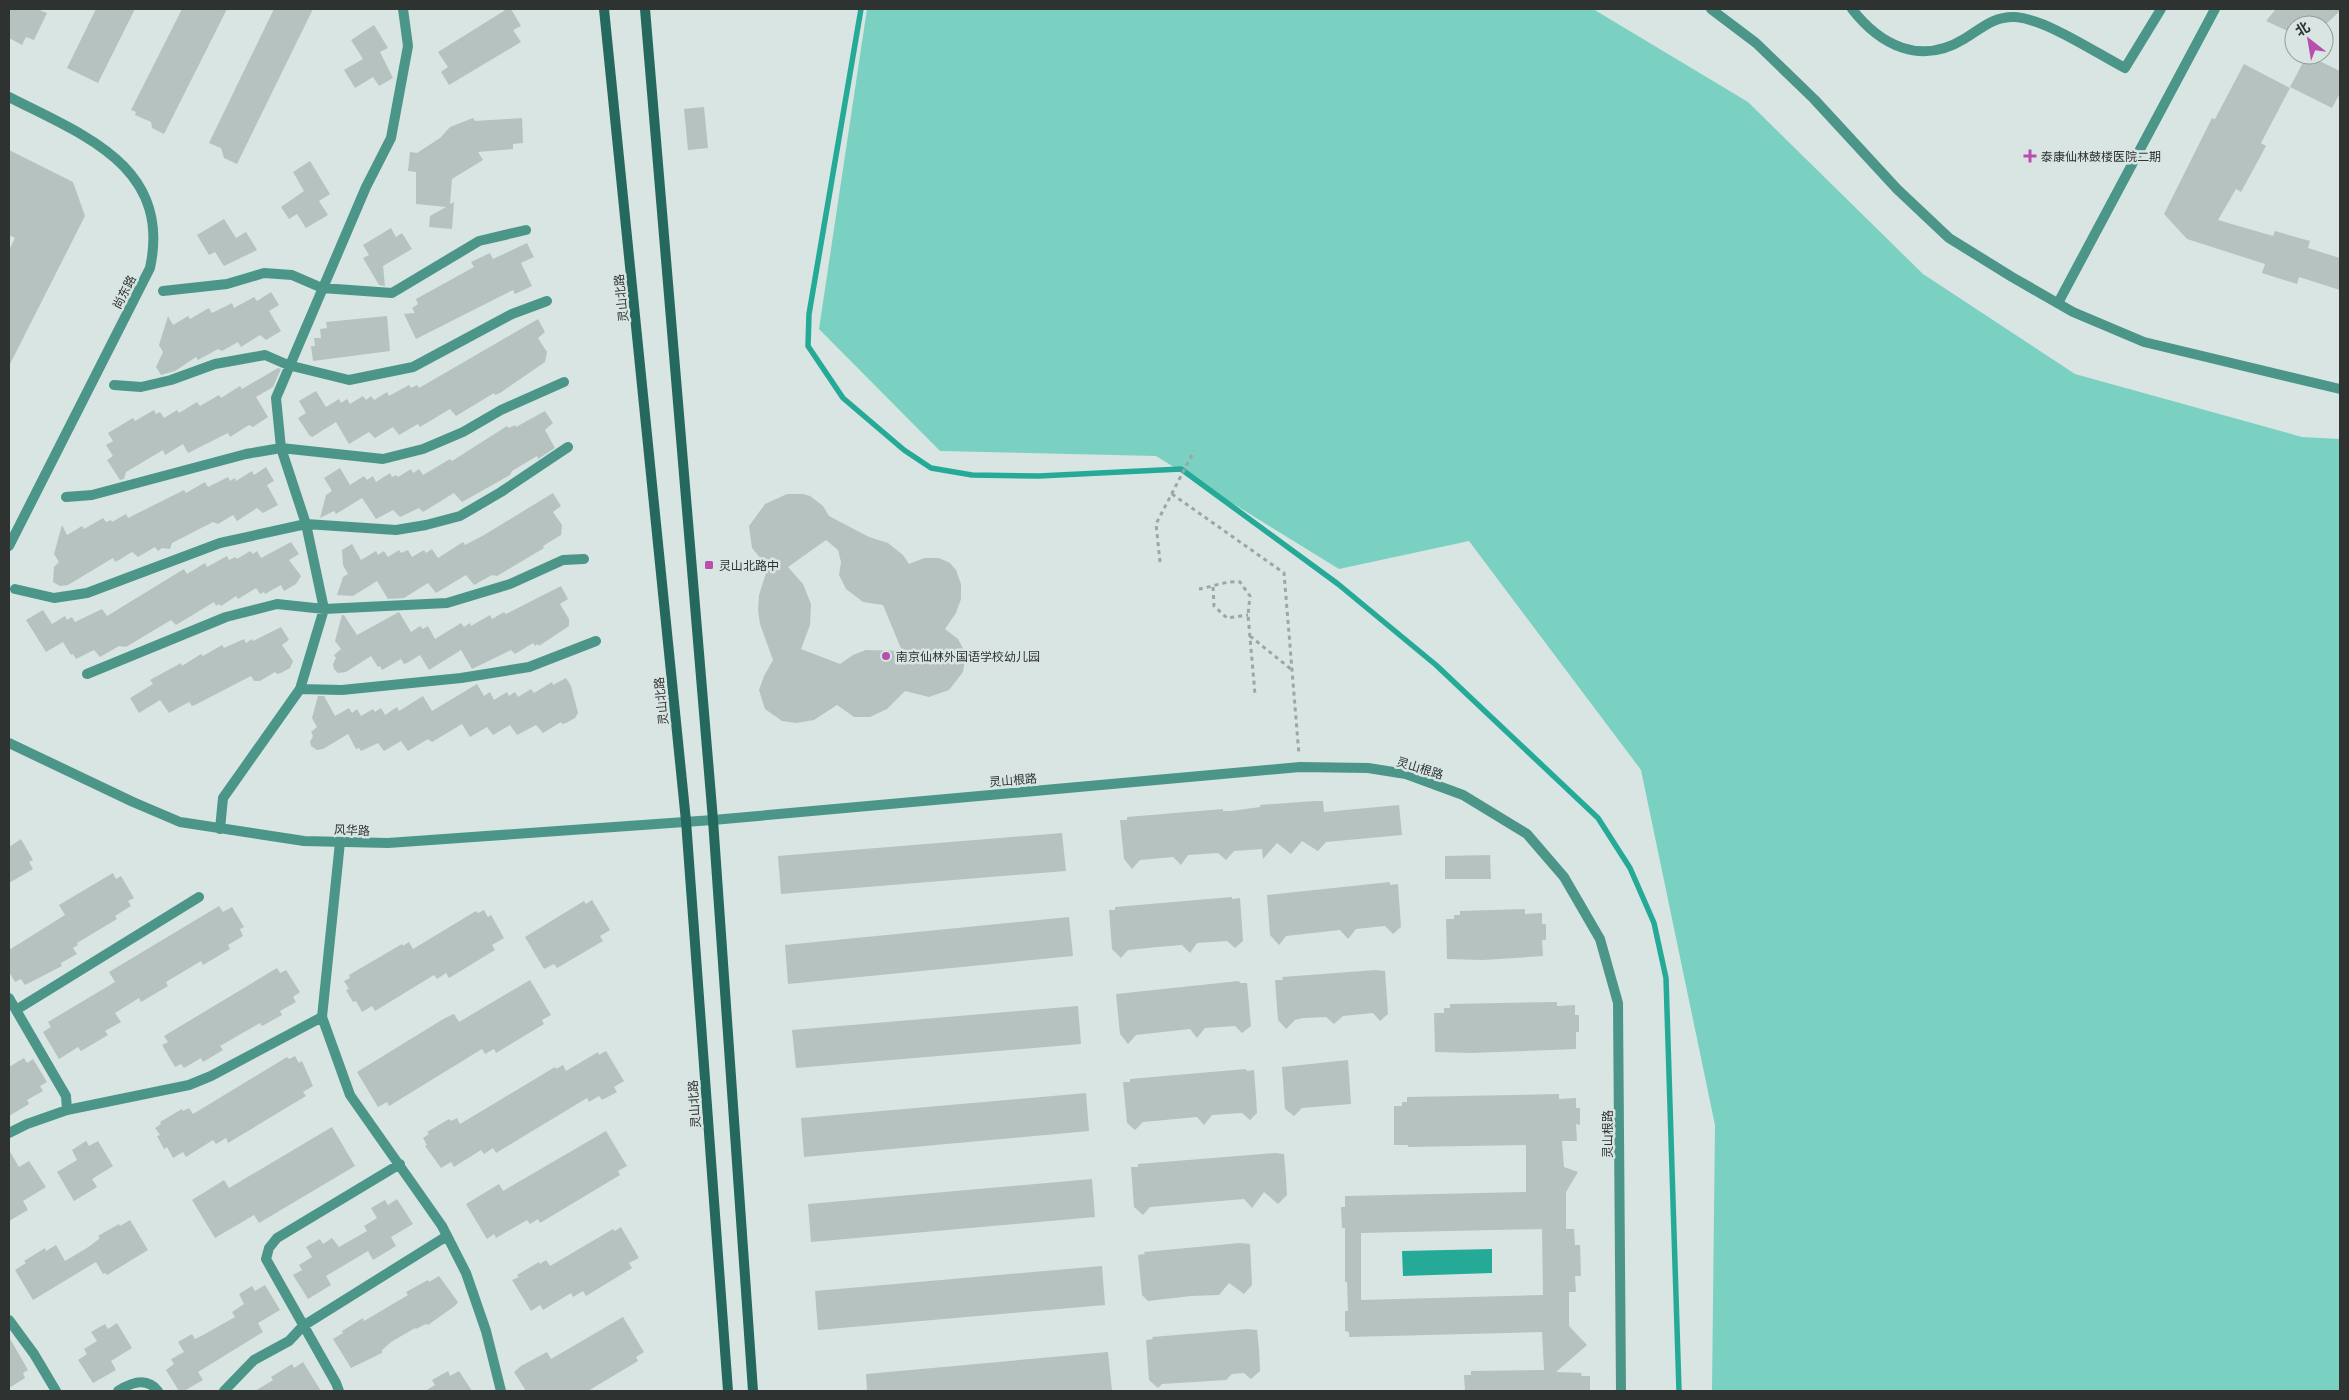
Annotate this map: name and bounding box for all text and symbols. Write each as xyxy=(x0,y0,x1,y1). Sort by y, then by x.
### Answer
north arrow xyxy=(2284,15,2334,65)
text: 北 xyxy=(2292,18,2313,40)
marker: 泰康仙林鼓楼医院二期 xyxy=(2023,149,2037,163)
place label: 泰康仙林鼓楼医院二期 xyxy=(2041,149,2161,164)
street label: 尚东路 xyxy=(109,273,139,311)
street label: 灵山北路 xyxy=(611,273,631,323)
place label: 灵山北路中 xyxy=(719,558,779,573)
marker: 灵山北路中 xyxy=(703,559,715,571)
place label: 南京仙林外国语学校幼儿园 xyxy=(896,649,1040,664)
marker: 南京仙林外国语学校幼儿园 xyxy=(880,650,892,662)
street label: 灵山北路 xyxy=(651,676,671,726)
street label: 灵山根路 xyxy=(1395,754,1445,782)
street label: 灵山根路 xyxy=(988,770,1038,790)
street label: 风华路 xyxy=(334,822,370,838)
street label: 灵山北路 xyxy=(685,1080,703,1128)
street label: 灵山根路 xyxy=(1600,1110,1615,1158)

